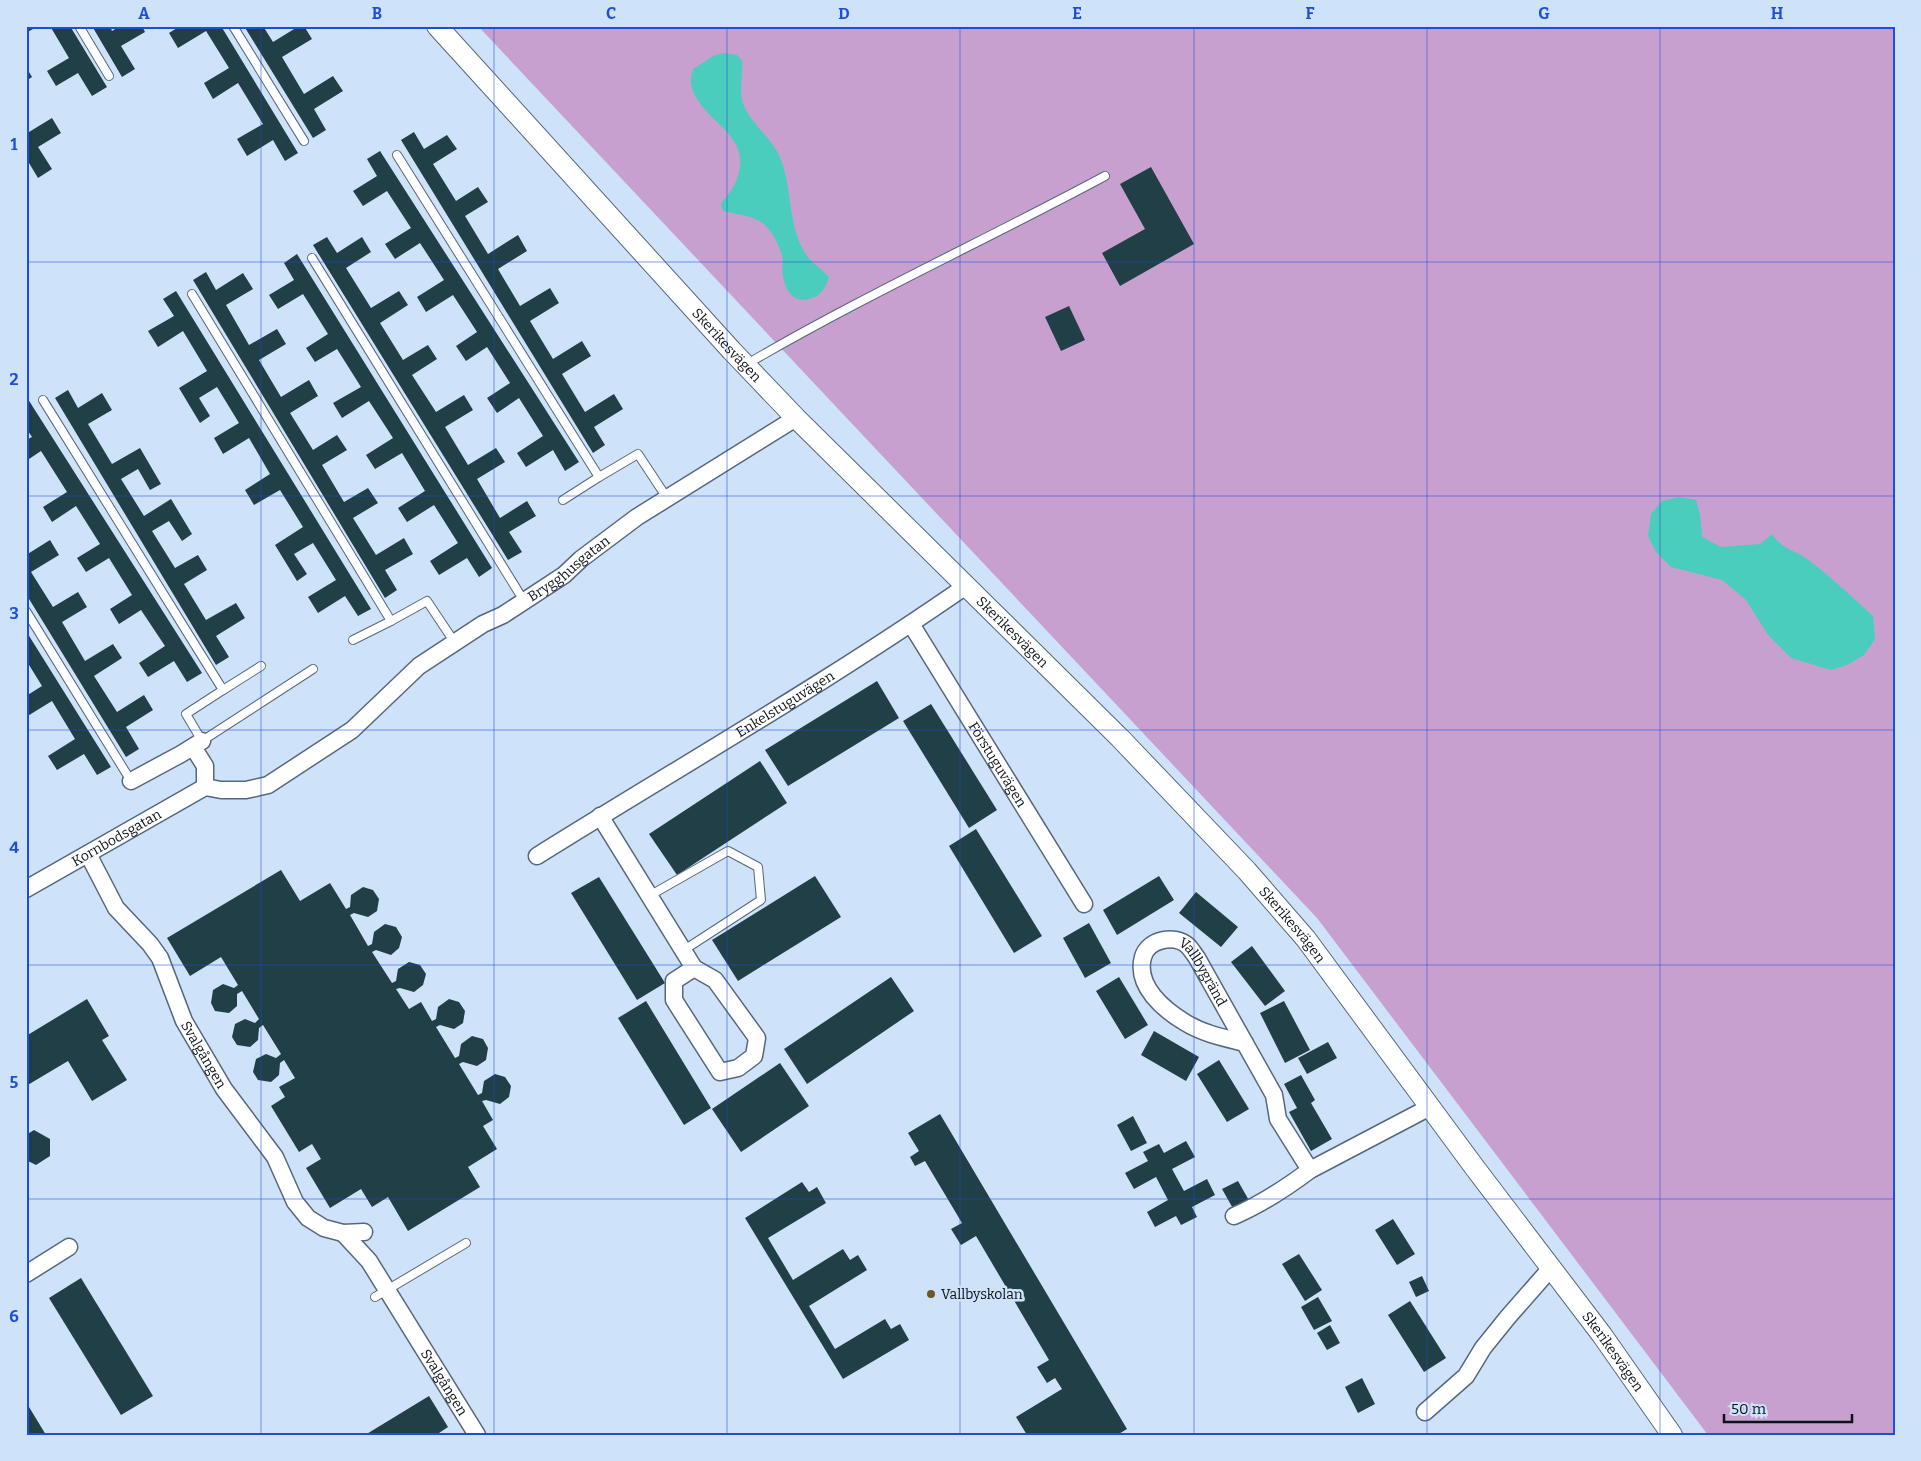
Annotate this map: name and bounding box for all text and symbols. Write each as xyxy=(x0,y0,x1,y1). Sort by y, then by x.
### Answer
text: A xyxy=(138,4,150,23)
text: B xyxy=(372,4,382,23)
text: C xyxy=(606,4,616,23)
text: D xyxy=(838,4,850,23)
text: E xyxy=(1072,4,1082,23)
text: F xyxy=(1306,4,1315,23)
text: G xyxy=(1538,4,1550,23)
text: H xyxy=(1771,4,1784,23)
text: 1 xyxy=(11,135,18,154)
street label: Skerikesvägen xyxy=(688,305,765,386)
text: 2 xyxy=(9,370,19,389)
street label: Brygghusgatan xyxy=(525,532,613,605)
street label: Skerikesvägen xyxy=(973,593,1052,672)
text: 3 xyxy=(9,604,19,623)
street label: Enkelstuguvägen xyxy=(733,667,838,741)
street label: Förstuguvägen xyxy=(965,719,1030,811)
street label: Kornbodsgatan xyxy=(69,806,164,870)
text: 4 xyxy=(9,838,19,857)
street label: Skerikesvägen xyxy=(1255,883,1329,966)
street label: Vallbygränd xyxy=(1176,934,1230,1009)
street label: Svalgången xyxy=(177,1018,230,1092)
text: 5 xyxy=(10,1073,19,1092)
place label: Vallbyskolan xyxy=(941,1286,1023,1303)
marker: Vallbyskolan xyxy=(925,1288,937,1300)
text: 6 xyxy=(9,1307,19,1326)
street label: Skerikesvägen xyxy=(1578,1308,1647,1395)
street label: Svalgången xyxy=(417,1346,471,1419)
scale bar xyxy=(1724,1391,1851,1423)
text: 50 m xyxy=(1731,1400,1767,1418)

